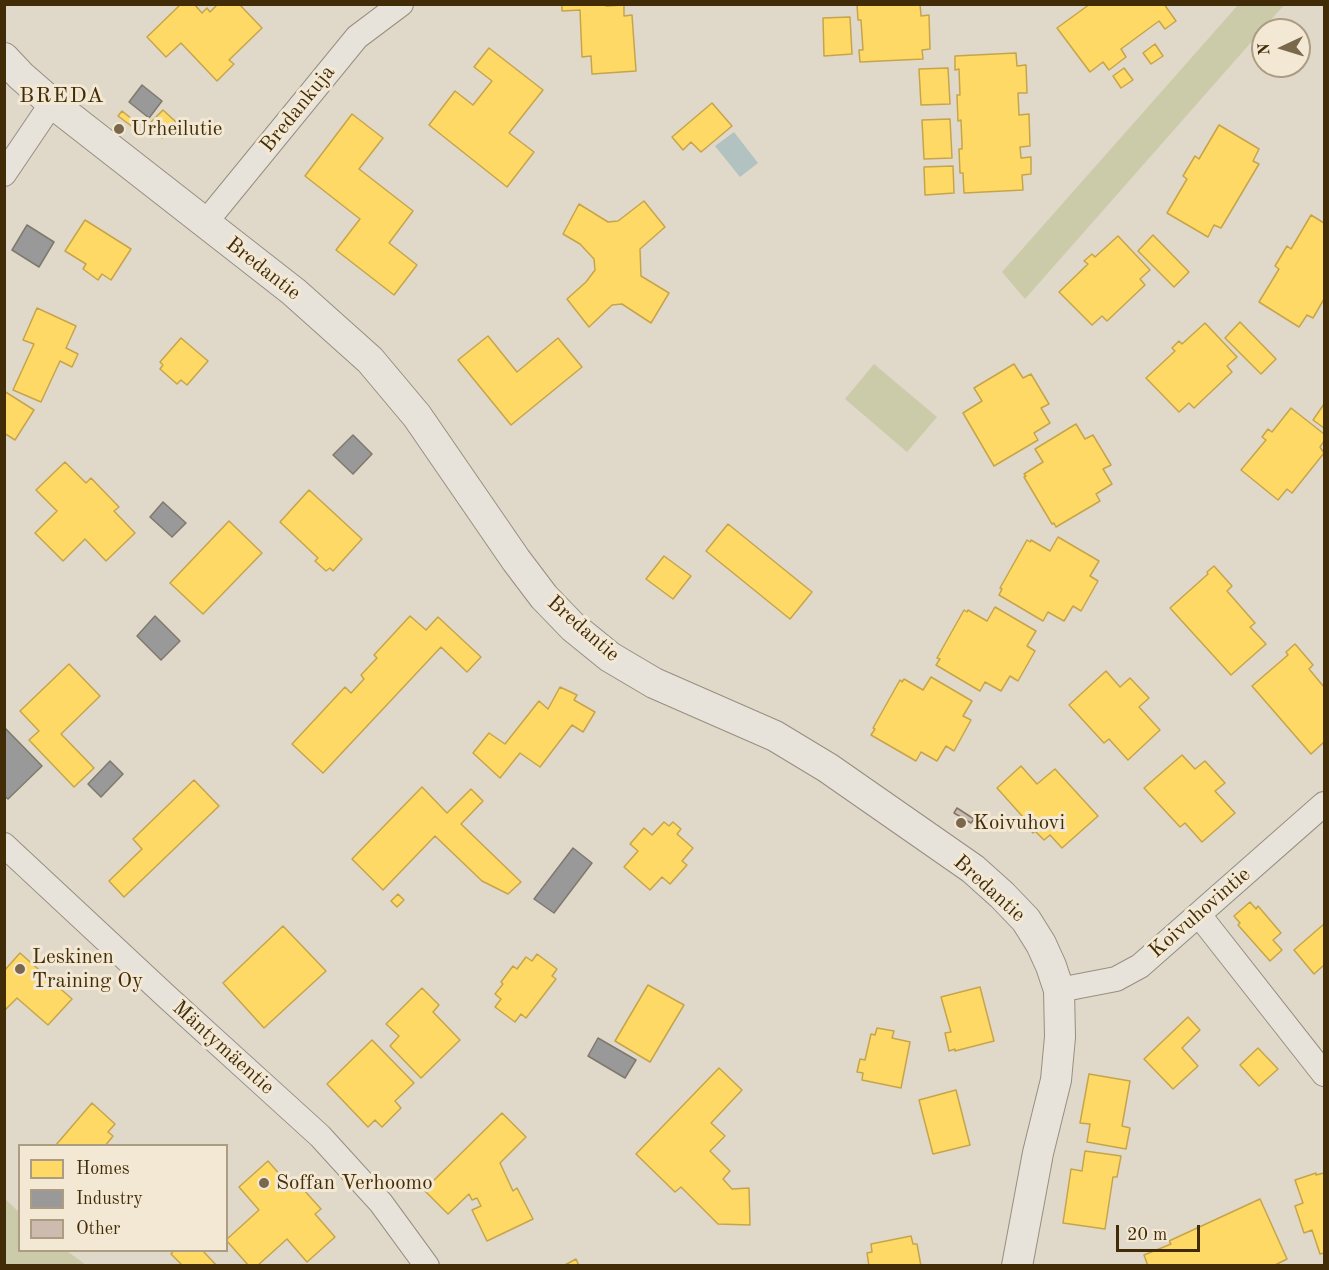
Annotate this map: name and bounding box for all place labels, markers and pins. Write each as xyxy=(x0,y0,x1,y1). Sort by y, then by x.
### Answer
place label: Urheilutie xyxy=(131,116,222,142)
marker: Urheilutie xyxy=(112,122,126,136)
place label: Koivuhovi xyxy=(973,810,1065,836)
marker: Koivuhovi xyxy=(954,816,968,830)
place label: Leskinen Training Oy xyxy=(32,944,143,994)
marker: Leskinen Training Oy xyxy=(13,962,27,976)
place label: Soffan Verhoomo xyxy=(276,1170,433,1196)
marker: Soffan Verhoomo xyxy=(257,1176,271,1190)

